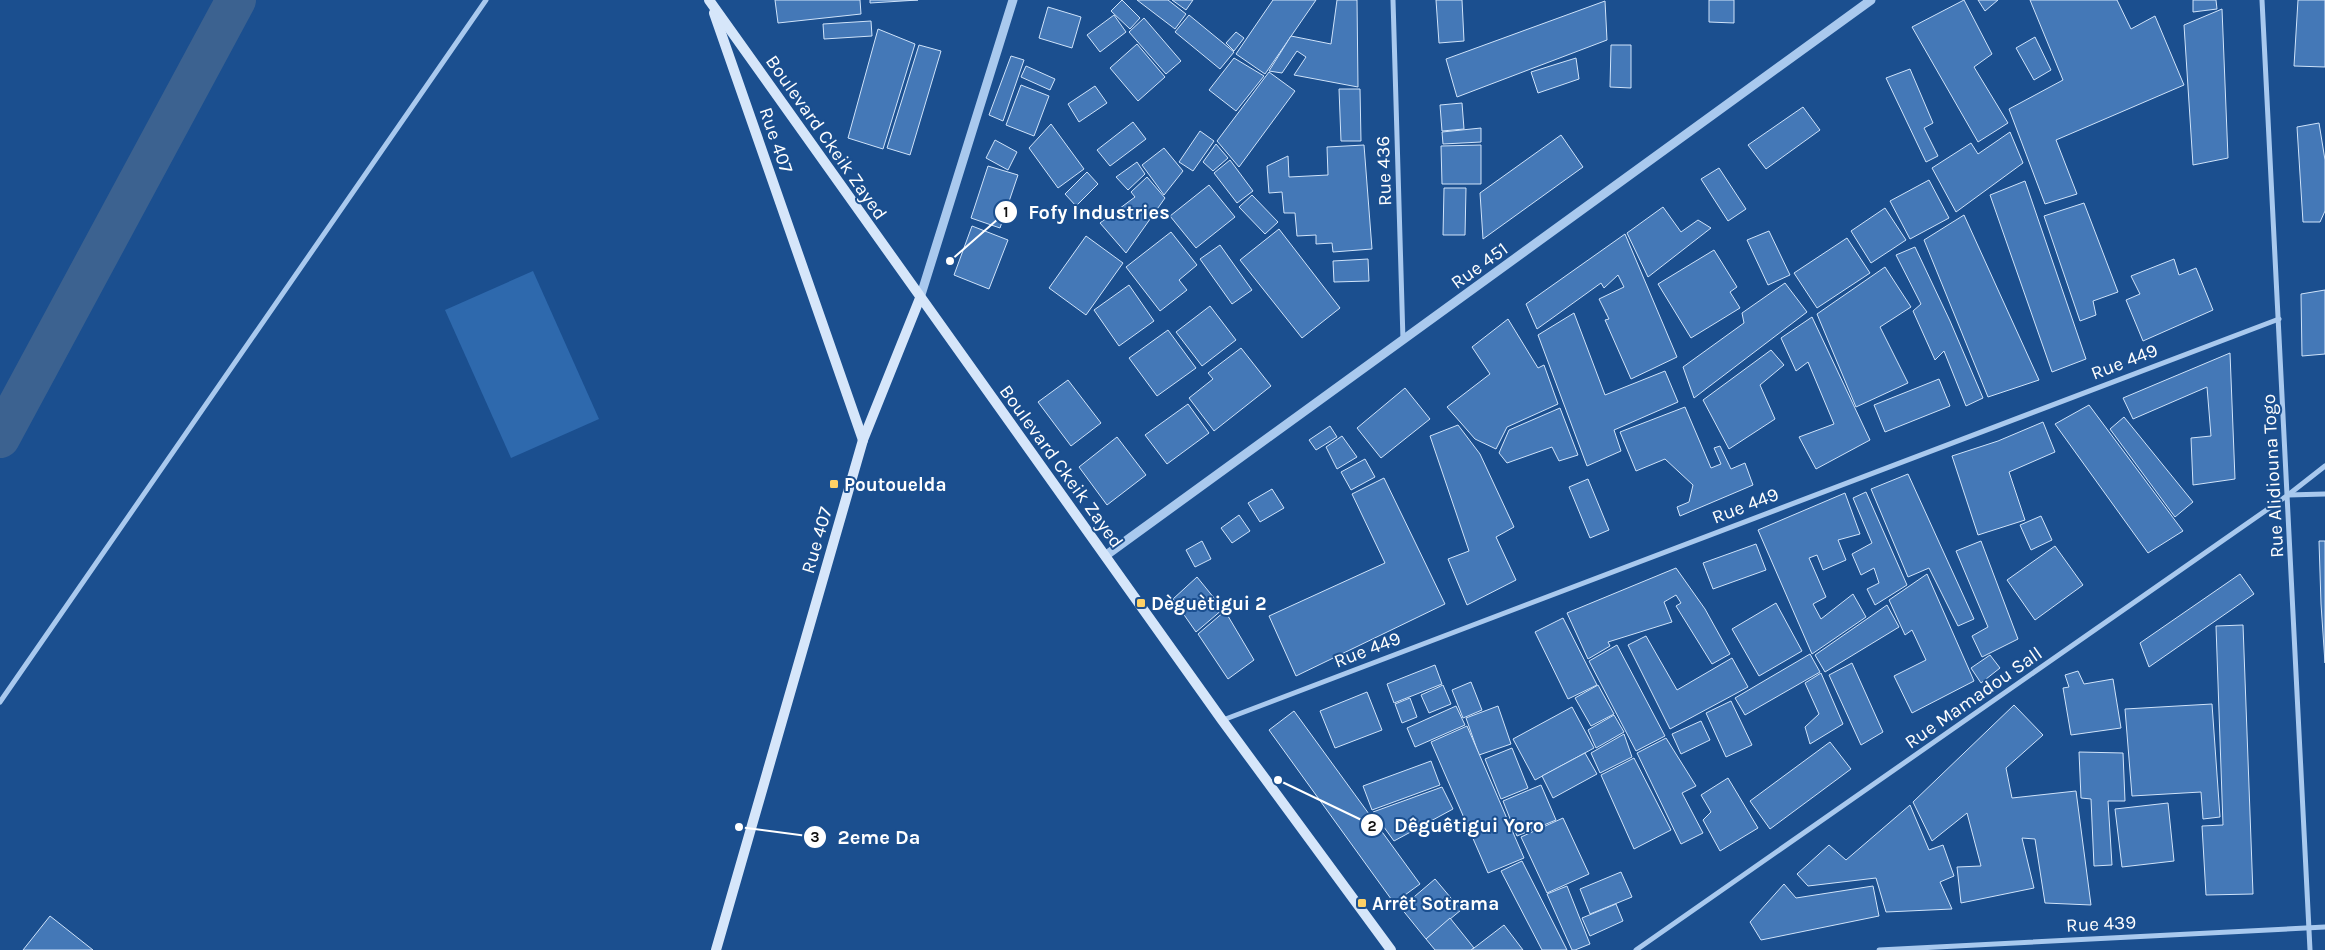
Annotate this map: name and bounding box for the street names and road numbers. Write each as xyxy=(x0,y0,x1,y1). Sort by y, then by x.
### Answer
street label: Boulevard Ckeik Zayed xyxy=(761,51,891,224)
street label: Rue 407 xyxy=(755,104,798,176)
street label: Rue 436 xyxy=(1372,136,1396,206)
street label: Rue 451 xyxy=(1447,238,1512,294)
street label: Rue 449 xyxy=(2088,339,2161,385)
street label: Boulevard Ckeik Zayed xyxy=(995,381,1128,552)
street label: Rue Alidiouna Togo xyxy=(2258,393,2288,558)
street label: Rue 449 xyxy=(1709,483,1782,529)
street label: Rue 407 xyxy=(797,504,837,576)
street label: Rue 449 xyxy=(1331,627,1404,673)
street label: Rue Mamadou Sall xyxy=(1901,642,2046,753)
street label: Rue 439 xyxy=(2065,911,2137,937)

